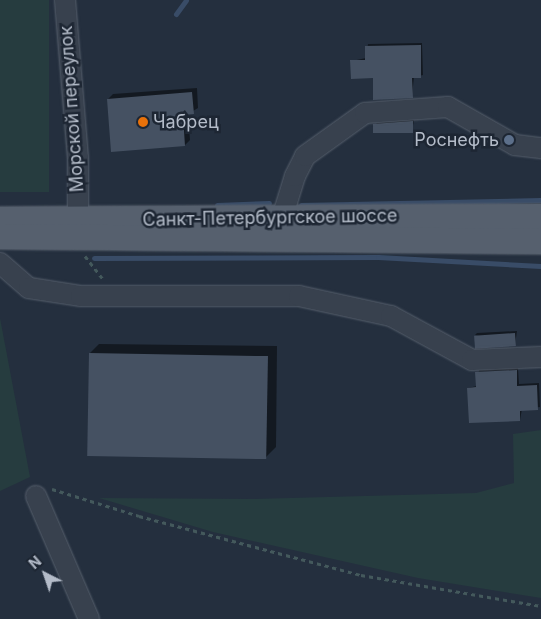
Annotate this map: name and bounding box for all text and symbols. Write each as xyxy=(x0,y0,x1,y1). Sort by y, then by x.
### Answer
street label: Морской переулок xyxy=(55,25,89,193)
place label: Чабрец xyxy=(153,111,219,133)
marker: Чабрец xyxy=(137,116,149,128)
place label: Роснефть xyxy=(414,129,499,151)
marker: Роснефть xyxy=(503,134,515,146)
street label: Санкт-Петербургское шоссе xyxy=(142,205,398,231)
north arrow xyxy=(20,549,70,599)
text: N xyxy=(25,552,44,572)

